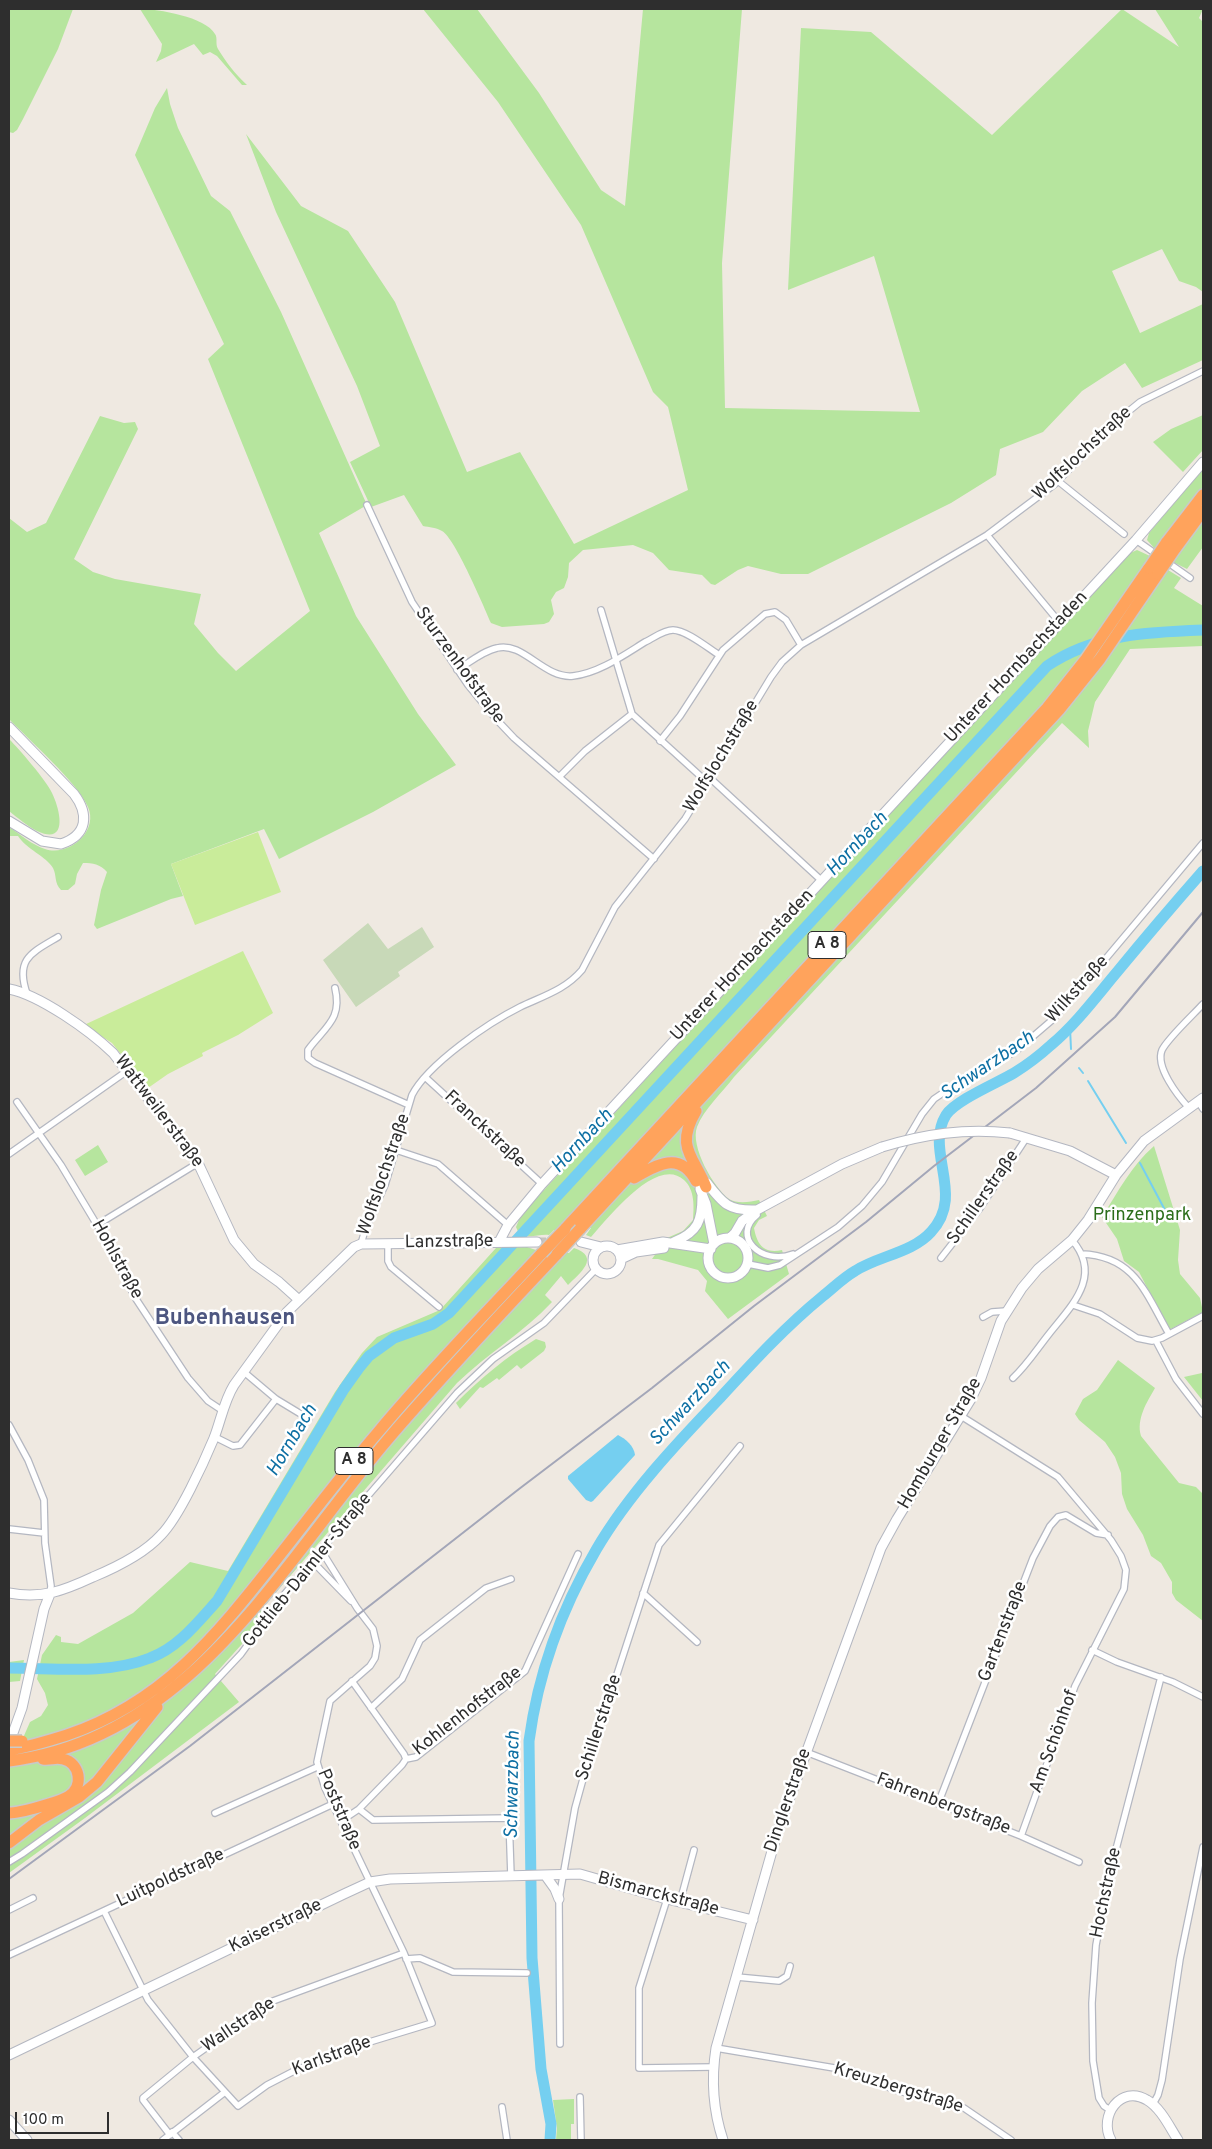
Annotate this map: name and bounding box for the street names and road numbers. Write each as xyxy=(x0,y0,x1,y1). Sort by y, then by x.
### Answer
street label: Wolfslochstraße xyxy=(1029,403,1137,505)
street label: Unterer Hornbachstaden xyxy=(941,587,1093,749)
street label: Sturzenhofstraße xyxy=(409,603,509,729)
street label: Wolfslochstraße xyxy=(680,697,764,817)
street label: Unterer Hornbachstaden xyxy=(667,885,819,1047)
road number: A 8 xyxy=(808,932,846,958)
street label: Wilkstraße xyxy=(1042,952,1114,1028)
street label: Wattweilerstraße xyxy=(109,1051,207,1173)
street label: Franckstraße xyxy=(439,1087,529,1173)
street label: Wolfslochstraße xyxy=(354,1111,416,1239)
street label: Schillerstraße xyxy=(944,1147,1024,1249)
street label: Hohlstraße xyxy=(85,1216,147,1304)
street label: Lanzstraße xyxy=(404,1231,494,1255)
street label: Homburger Straße xyxy=(895,1374,987,1514)
road number: A 8 xyxy=(335,1448,373,1474)
street label: Gottlieb-Daimler-Straße xyxy=(239,1489,377,1653)
street label: Gartenstraße xyxy=(975,1579,1033,1685)
street label: Kohlenhofstraße xyxy=(409,1663,527,1761)
street label: Schillerstraße xyxy=(573,1672,627,1784)
street label: Am Schönhof xyxy=(1026,1687,1084,1797)
street label: Dinglerstraße xyxy=(761,1746,817,1856)
street label: Poststraße xyxy=(311,1766,365,1854)
street label: Fahrenbergstraße xyxy=(873,1769,1013,1841)
street label: Luitpoldstraße xyxy=(114,1845,228,1913)
street label: Hochstraße xyxy=(1087,1846,1127,1940)
street label: Bismarckstraße xyxy=(595,1868,721,1922)
street label: Kaiserstraße xyxy=(226,1895,326,1959)
street label: Wallstraße xyxy=(198,1994,280,2058)
street label: Karlstraße xyxy=(289,2032,375,2082)
street label: Kreuzbergstraße xyxy=(831,2059,965,2119)

